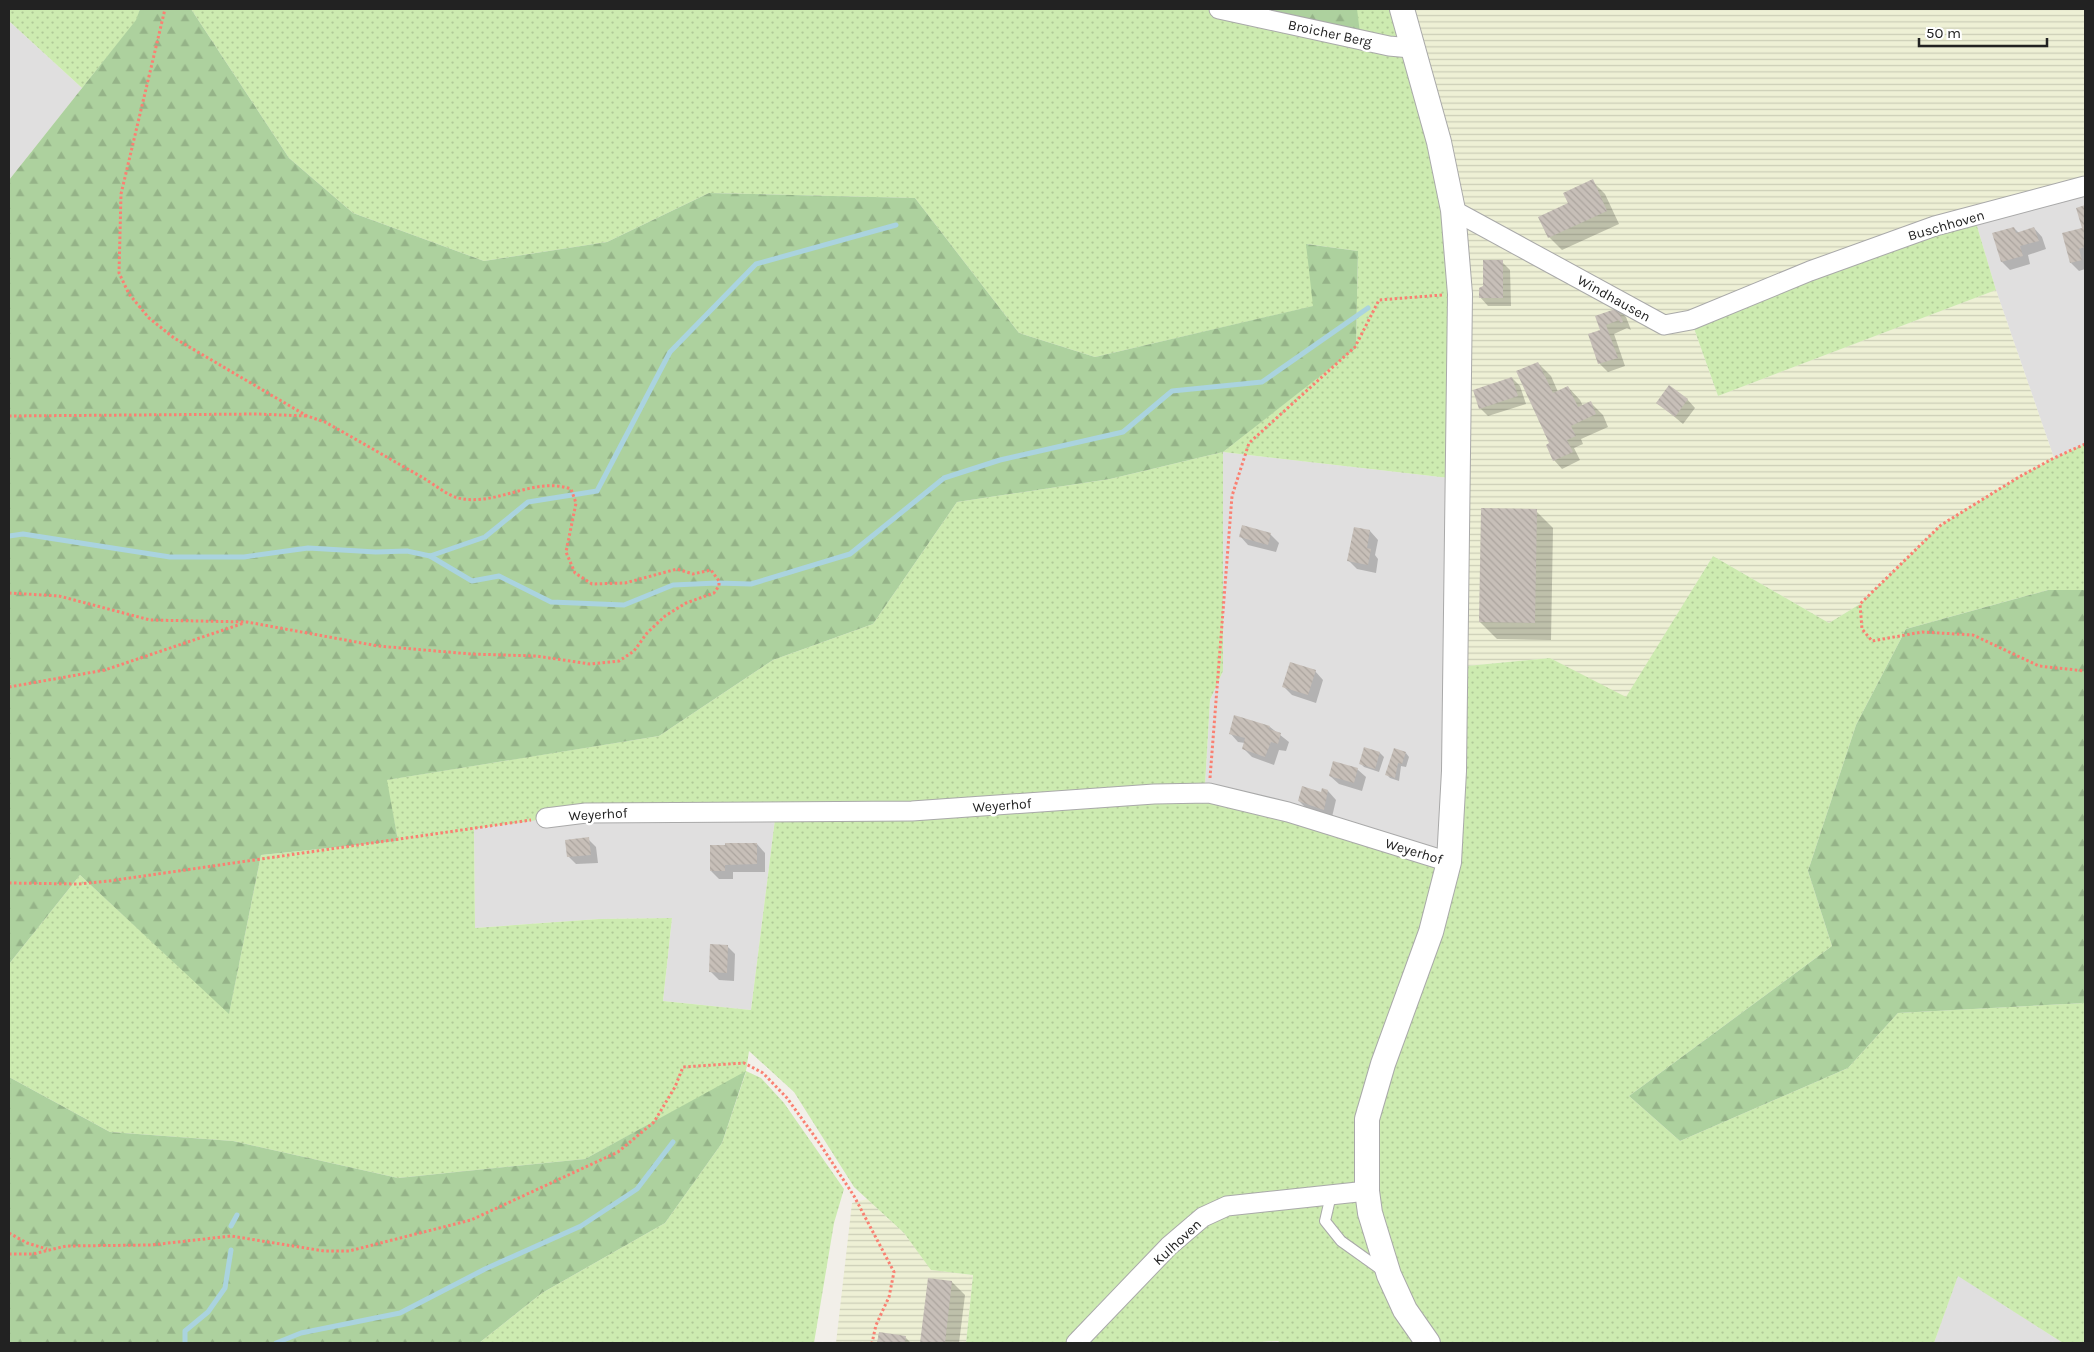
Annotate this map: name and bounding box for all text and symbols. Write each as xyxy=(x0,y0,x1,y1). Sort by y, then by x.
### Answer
scale bar xyxy=(1919,15,2046,47)
street label: Broicher Berg xyxy=(1286,16,1374,51)
text: 50 m xyxy=(1926,24,1961,42)
street label: Buschhoven xyxy=(1906,206,1986,245)
street label: Windhausen xyxy=(1574,271,1653,326)
street label: Weyerhof xyxy=(972,795,1032,816)
street label: Weyerhof xyxy=(568,804,628,825)
street label: Weyerhof xyxy=(1383,835,1445,868)
street label: Kulhoven xyxy=(1150,1216,1205,1269)

